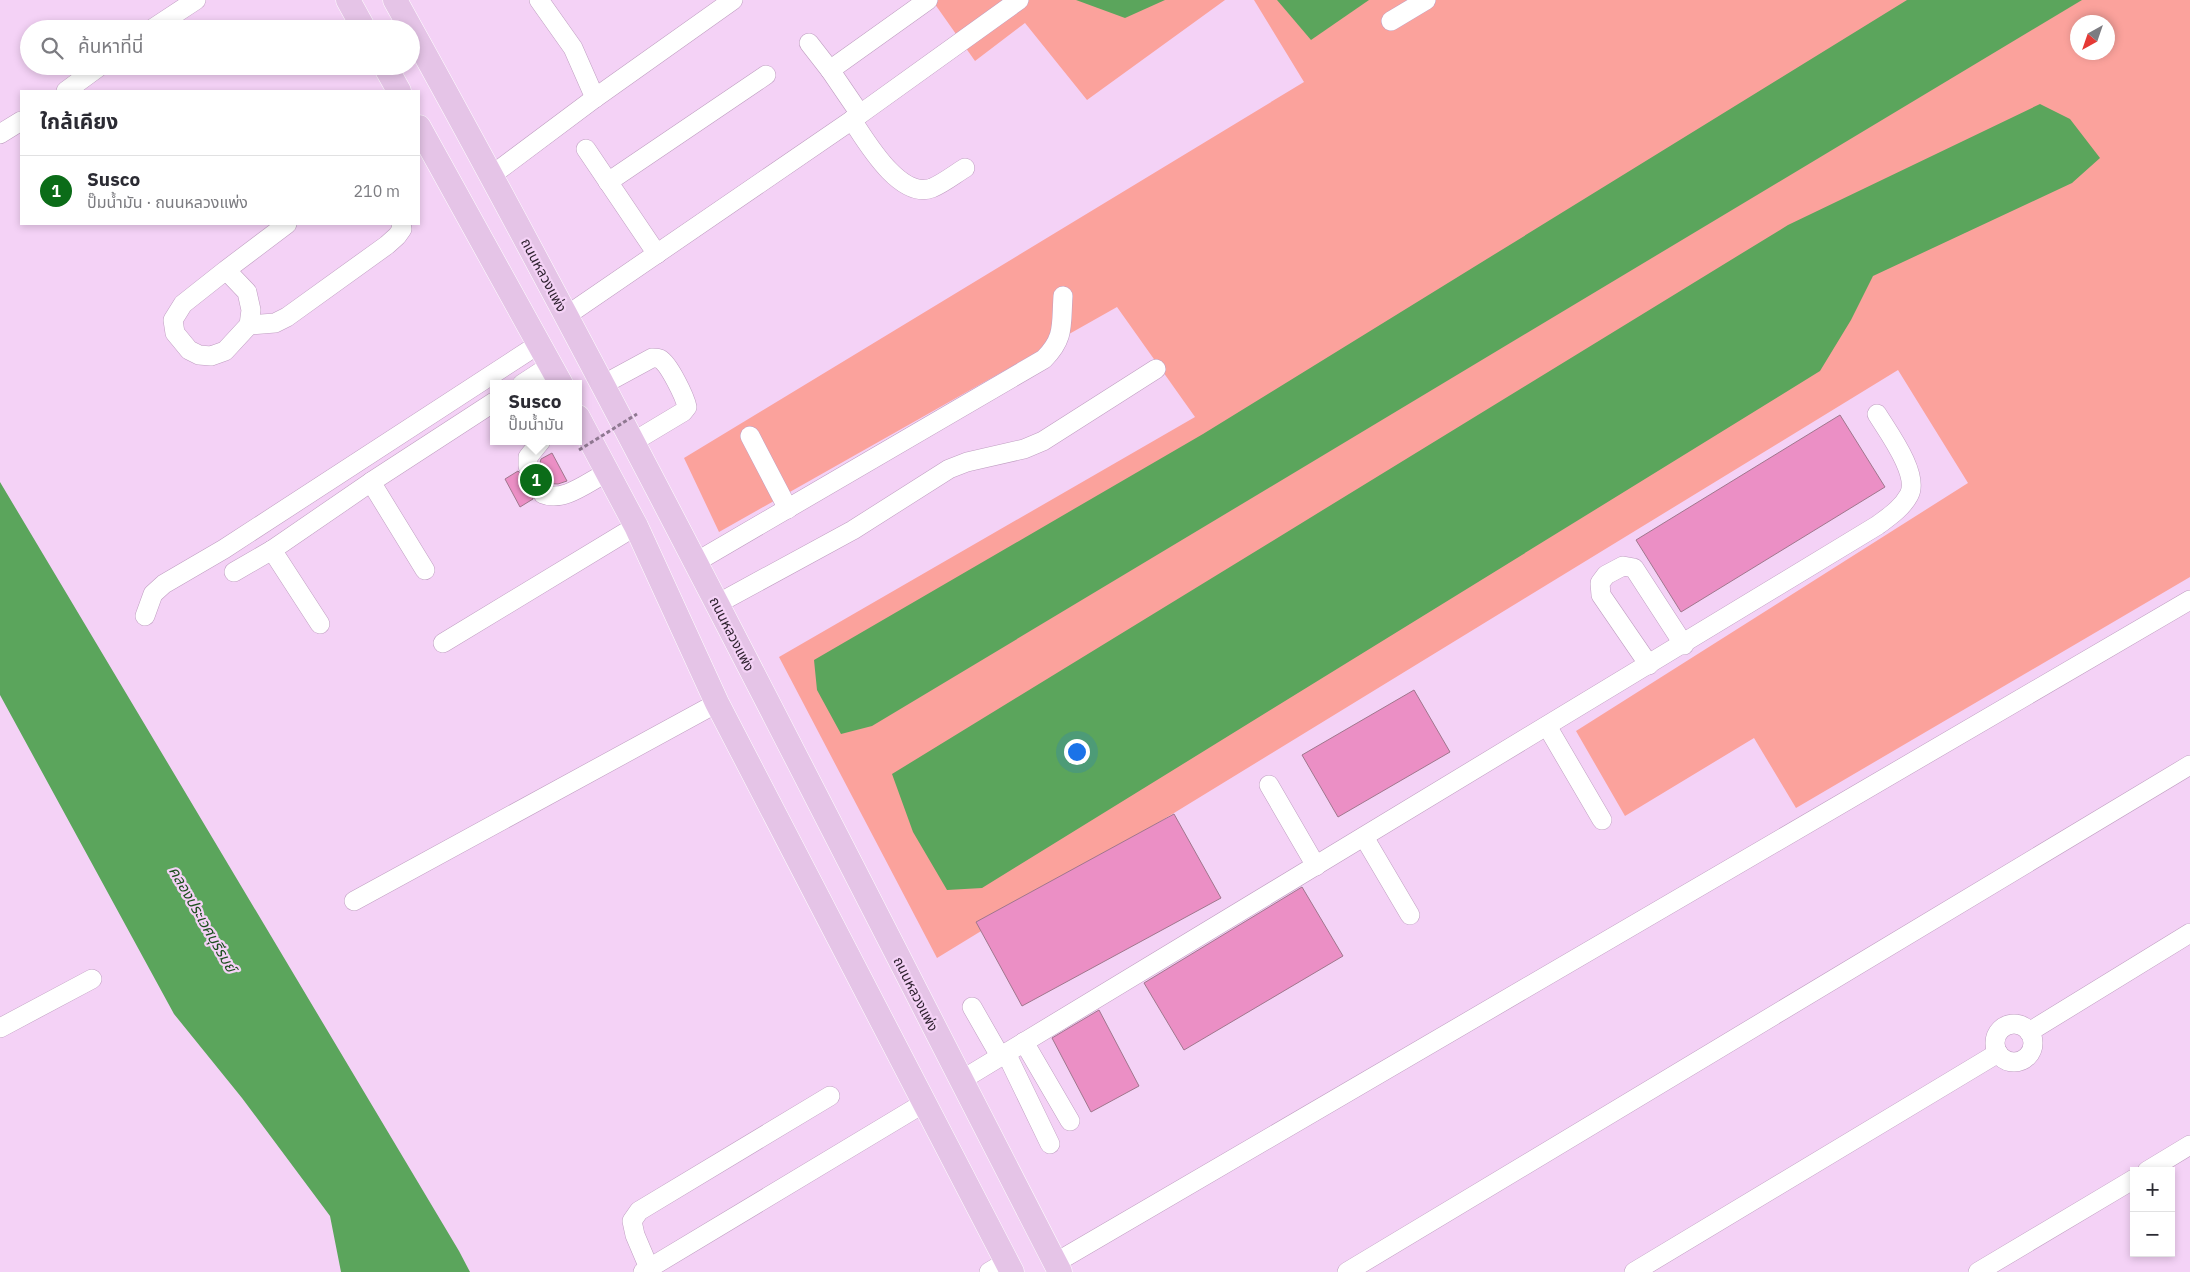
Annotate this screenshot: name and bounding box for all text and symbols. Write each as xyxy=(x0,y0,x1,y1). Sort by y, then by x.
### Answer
north arrow xyxy=(2070,15,2115,60)
search box xyxy=(20,20,420,75)
icon: search xyxy=(38,34,66,62)
text: ค้นหาที่นี่ xyxy=(78,34,143,58)
text: ใกล้เคียง xyxy=(40,107,118,135)
text: Susco xyxy=(87,167,140,191)
text: 1 xyxy=(51,181,61,201)
text: 210 m xyxy=(353,181,400,201)
text: ปั๊มน้ำมัน · ถนนหลวงแพ่ง xyxy=(87,192,248,212)
street label: ถนนหลวงแพ่ง xyxy=(517,235,571,315)
popup xyxy=(490,380,582,445)
text: Susco xyxy=(508,389,561,413)
text: ปั๊มน้ำมัน xyxy=(508,414,564,434)
pin: 1 xyxy=(520,461,552,499)
street label: ถนนหลวงแพ่ง xyxy=(706,594,758,674)
your location xyxy=(1064,739,1090,765)
water label: คลองประเวศบุรีรมย์ xyxy=(165,863,242,978)
street label: ถนนหลวงแพ่ง xyxy=(890,954,942,1034)
map controls xyxy=(2130,1167,2175,1257)
button: + xyxy=(2130,1167,2175,1212)
button: − xyxy=(2130,1212,2175,1257)

